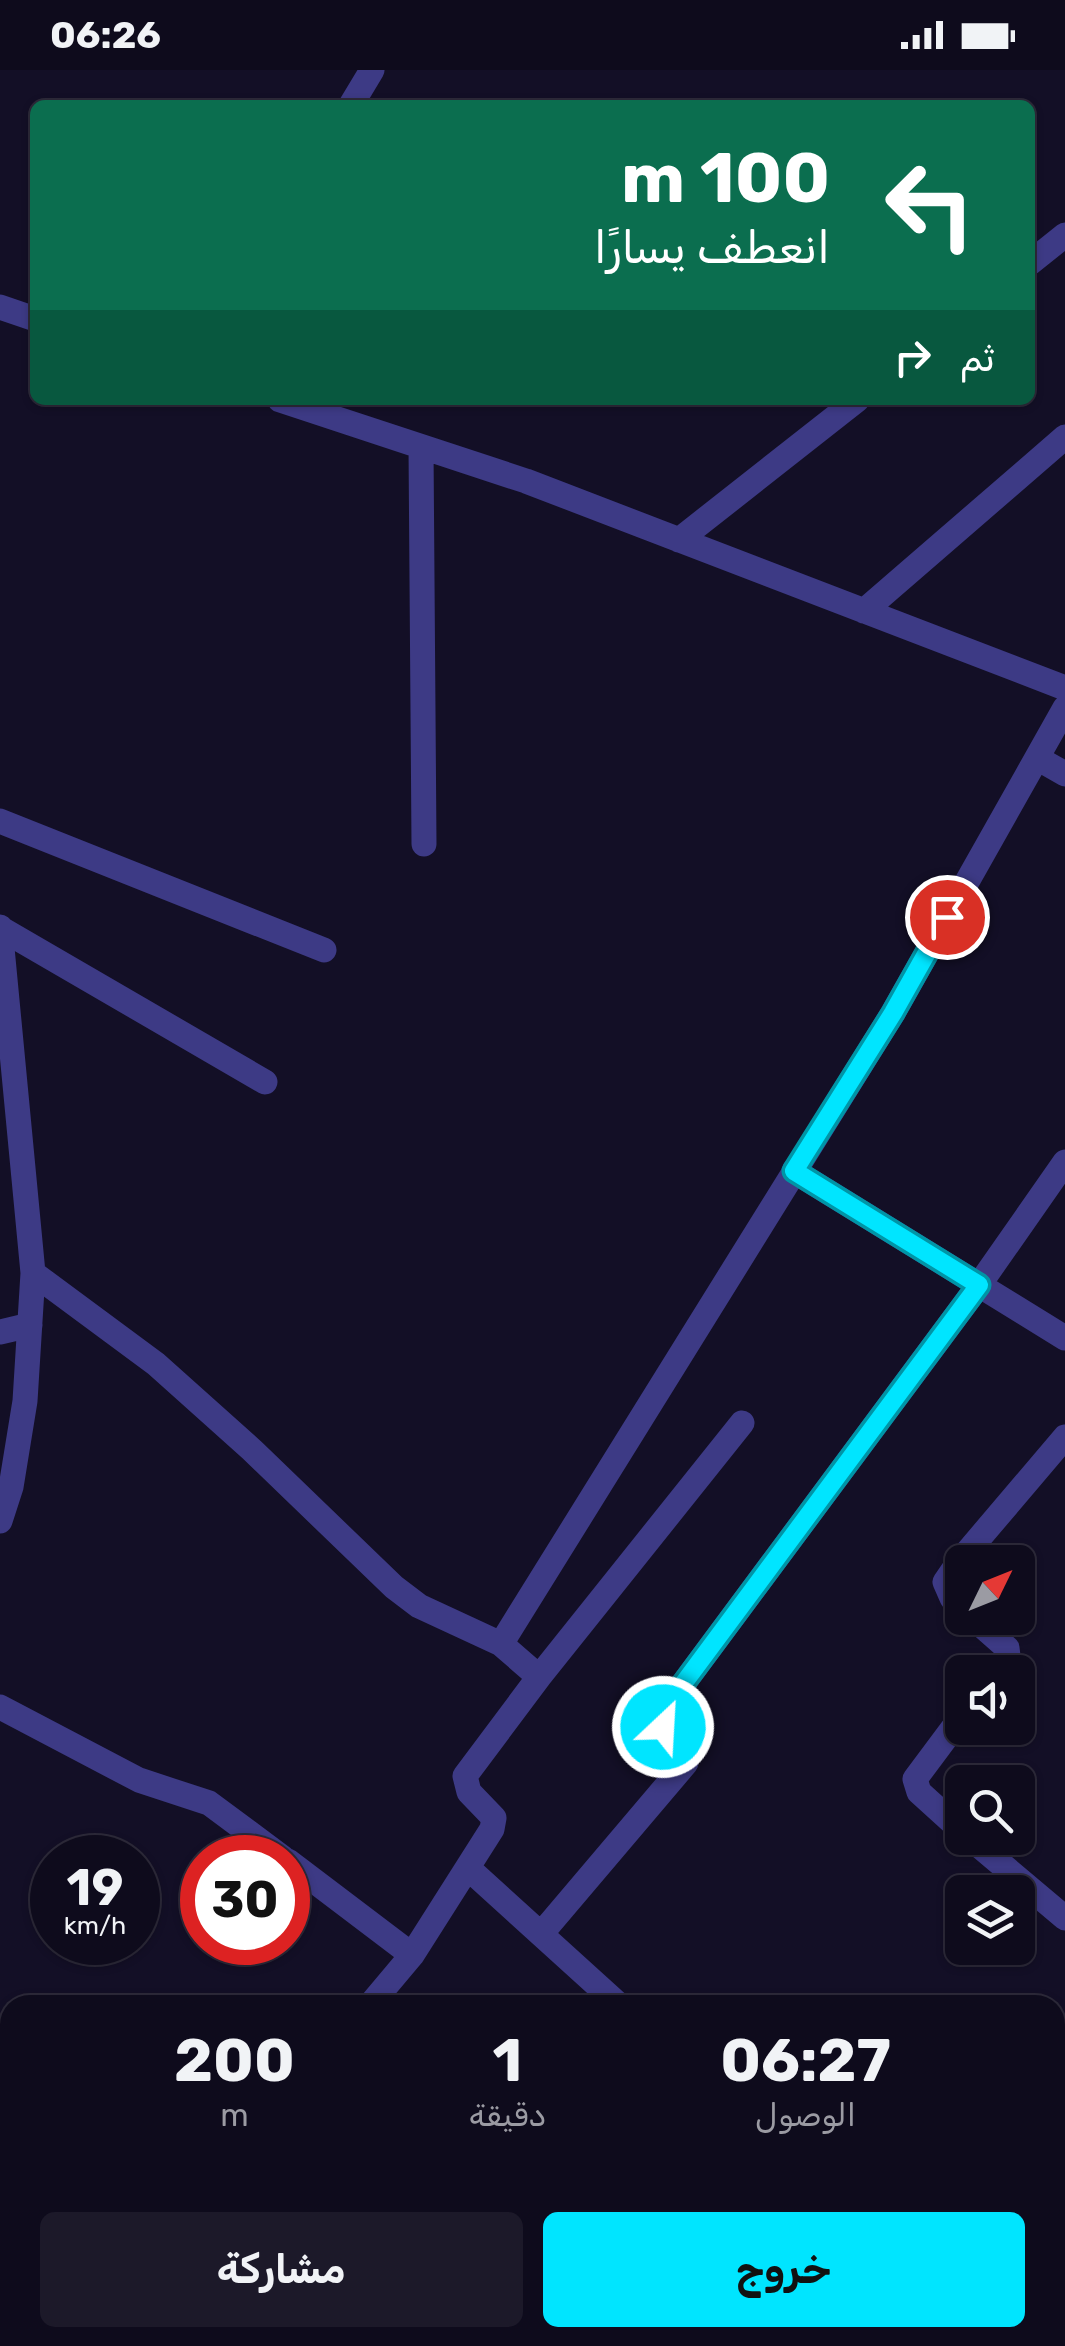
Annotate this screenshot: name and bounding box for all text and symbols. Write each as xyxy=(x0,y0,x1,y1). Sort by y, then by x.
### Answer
text: 06:26 xyxy=(50,12,161,58)
text: 100 m xyxy=(621,137,830,220)
icon: left xyxy=(865,140,995,270)
text: انعطف يسارًا xyxy=(594,221,830,274)
icon: right xyxy=(885,330,940,385)
text: ثم xyxy=(960,335,995,381)
pin xyxy=(905,875,990,960)
icon: arrive xyxy=(920,890,975,945)
north arrow xyxy=(945,1545,1035,1635)
map controls xyxy=(945,1545,1035,1965)
button: sound xyxy=(945,1655,1035,1745)
position arrow xyxy=(611,1675,715,1779)
button: search xyxy=(945,1765,1035,1855)
speed limit sign: 30 xyxy=(180,1835,310,1965)
text: 19 xyxy=(67,1858,123,1918)
button: layers xyxy=(945,1875,1035,1965)
text: km/h xyxy=(64,1911,126,1940)
text: 200 xyxy=(174,2025,295,2096)
text: 1 xyxy=(493,2025,522,2096)
text: 06:27 xyxy=(720,2025,891,2096)
text: m xyxy=(220,2096,249,2134)
text: دقيقة xyxy=(469,2096,546,2134)
text: الوصول xyxy=(755,2096,856,2134)
button: مشاركة xyxy=(40,2212,523,2327)
button: خروج xyxy=(543,2212,1025,2327)

